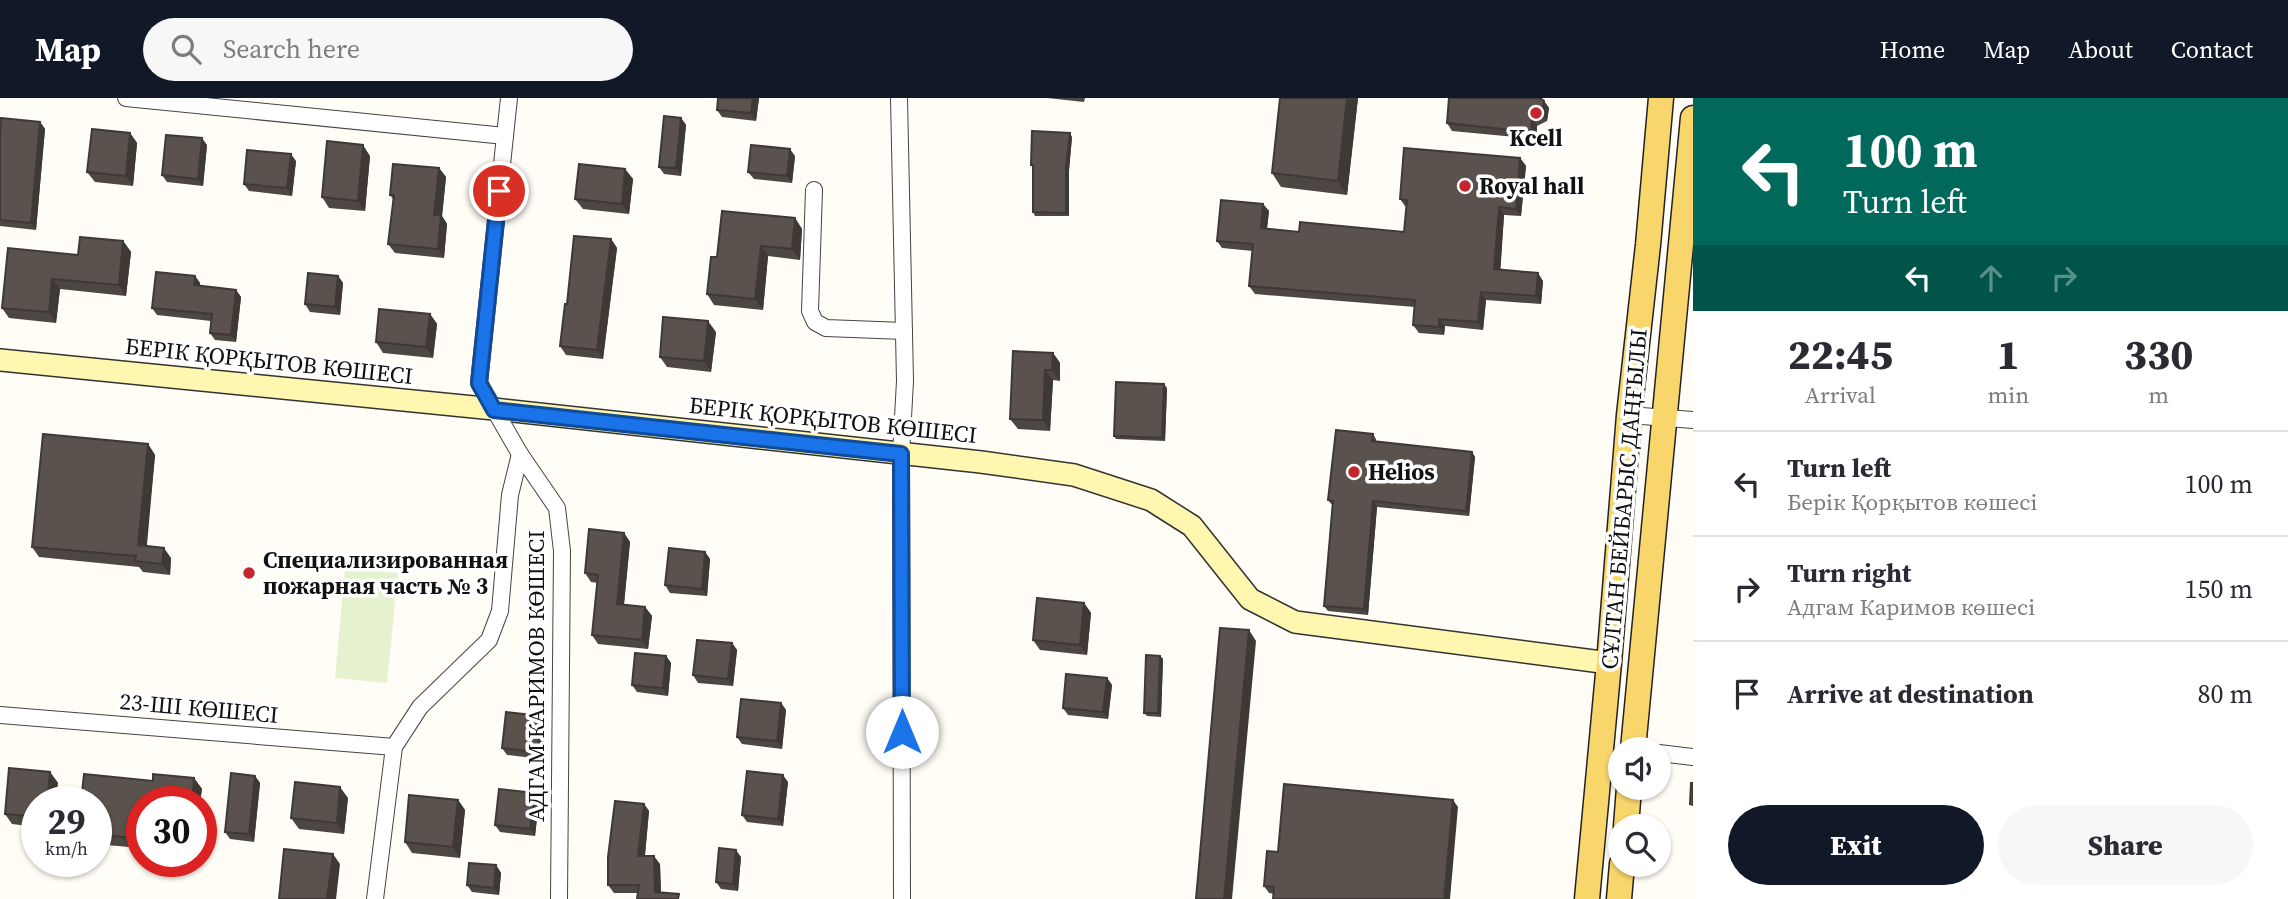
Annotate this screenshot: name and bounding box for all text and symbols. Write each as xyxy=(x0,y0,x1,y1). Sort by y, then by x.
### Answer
search box xyxy=(143,18,633,81)
text: Map xyxy=(35,27,101,72)
icon: search xyxy=(167,30,205,68)
text: Search here xyxy=(223,31,360,67)
text: Home xyxy=(1880,33,1945,66)
text: Map xyxy=(1983,33,2030,66)
text: About xyxy=(2068,33,2133,66)
text: Contact xyxy=(2171,33,2253,66)
marker: Kcell xyxy=(1528,105,1544,121)
text: 100 m xyxy=(1843,116,1978,183)
place label: Kcell xyxy=(1509,122,1563,154)
icon: left xyxy=(1728,126,1819,217)
pin xyxy=(469,161,529,221)
place label: Royal hall xyxy=(1479,170,1584,202)
icon: arrive xyxy=(480,172,518,210)
marker: Royal hall xyxy=(1457,178,1473,194)
text: Turn left xyxy=(1843,180,1967,224)
icon: left xyxy=(1899,259,1937,297)
icon: ahead xyxy=(1972,259,2010,297)
icon: right xyxy=(2045,259,2083,297)
text: 22:45 xyxy=(1788,325,1893,383)
text: 1 xyxy=(1997,325,2020,383)
text: 330 xyxy=(2124,325,2193,383)
street label: СҰЛТАН БЕЙБАРЫС ДАҢҒЫЛЫ xyxy=(1593,327,1655,671)
street label: БЕРІК ҚОРҚЫТОВ КӨШЕСІ xyxy=(123,330,415,392)
text: Arrival xyxy=(1805,379,1876,411)
text: min xyxy=(1988,379,2029,411)
text: m xyxy=(2148,379,2169,411)
street label: БЕРІК ҚОРҚЫТОВ КӨШЕСІ xyxy=(687,389,979,451)
text: Turn left xyxy=(1787,450,1891,486)
place label: Helios xyxy=(1368,456,1435,488)
marker: Helios xyxy=(1346,464,1362,480)
icon: left xyxy=(1728,465,1766,503)
text: 100 m xyxy=(2185,466,2253,502)
text: Берік Қорқытов көшесі xyxy=(1787,486,2037,518)
street label: АДГАМ КАРИМОВ КӨШЕСІ xyxy=(520,530,552,822)
place label: Специализированная пожарная часть № 3 xyxy=(263,544,508,602)
text: Turn right xyxy=(1787,555,1911,591)
marker: Специализированная пожарная часть № 3 xyxy=(241,565,257,581)
icon: right xyxy=(1728,570,1766,608)
text: 150 m xyxy=(2185,571,2253,607)
text: Адгам Каримов көшесі xyxy=(1787,591,2035,623)
icon: arrive xyxy=(1728,675,1766,713)
text: Arrive at destination xyxy=(1787,676,2034,712)
text: 80 m xyxy=(2198,676,2253,712)
street label: 23-ШI КӨШЕСI xyxy=(118,685,280,731)
position arrow xyxy=(865,695,939,769)
map controls xyxy=(1608,737,1671,877)
button: sound xyxy=(1608,737,1671,800)
speed limit sign: 30 xyxy=(126,786,217,877)
text: 29 xyxy=(48,798,85,846)
button: Exit xyxy=(1728,805,1984,885)
button: Share xyxy=(1998,805,2253,885)
button: search xyxy=(1608,814,1671,877)
text: km/h xyxy=(45,836,88,861)

